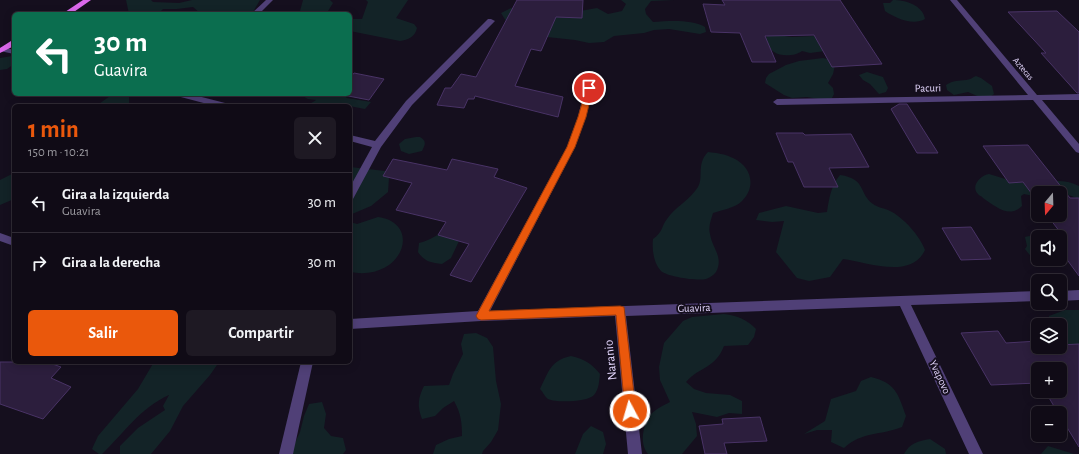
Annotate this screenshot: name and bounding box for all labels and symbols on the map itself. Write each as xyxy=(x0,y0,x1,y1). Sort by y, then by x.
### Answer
street label: Aztecas xyxy=(1011,56,1035,82)
pin xyxy=(572,71,606,105)
street label: Pacuri xyxy=(915,82,941,94)
north arrow xyxy=(1031,186,1067,222)
street label: Guavira xyxy=(677,302,711,314)
street label: Naranio xyxy=(602,339,620,381)
street label: Yvapovo xyxy=(927,359,953,395)
position arrow xyxy=(609,390,651,432)

